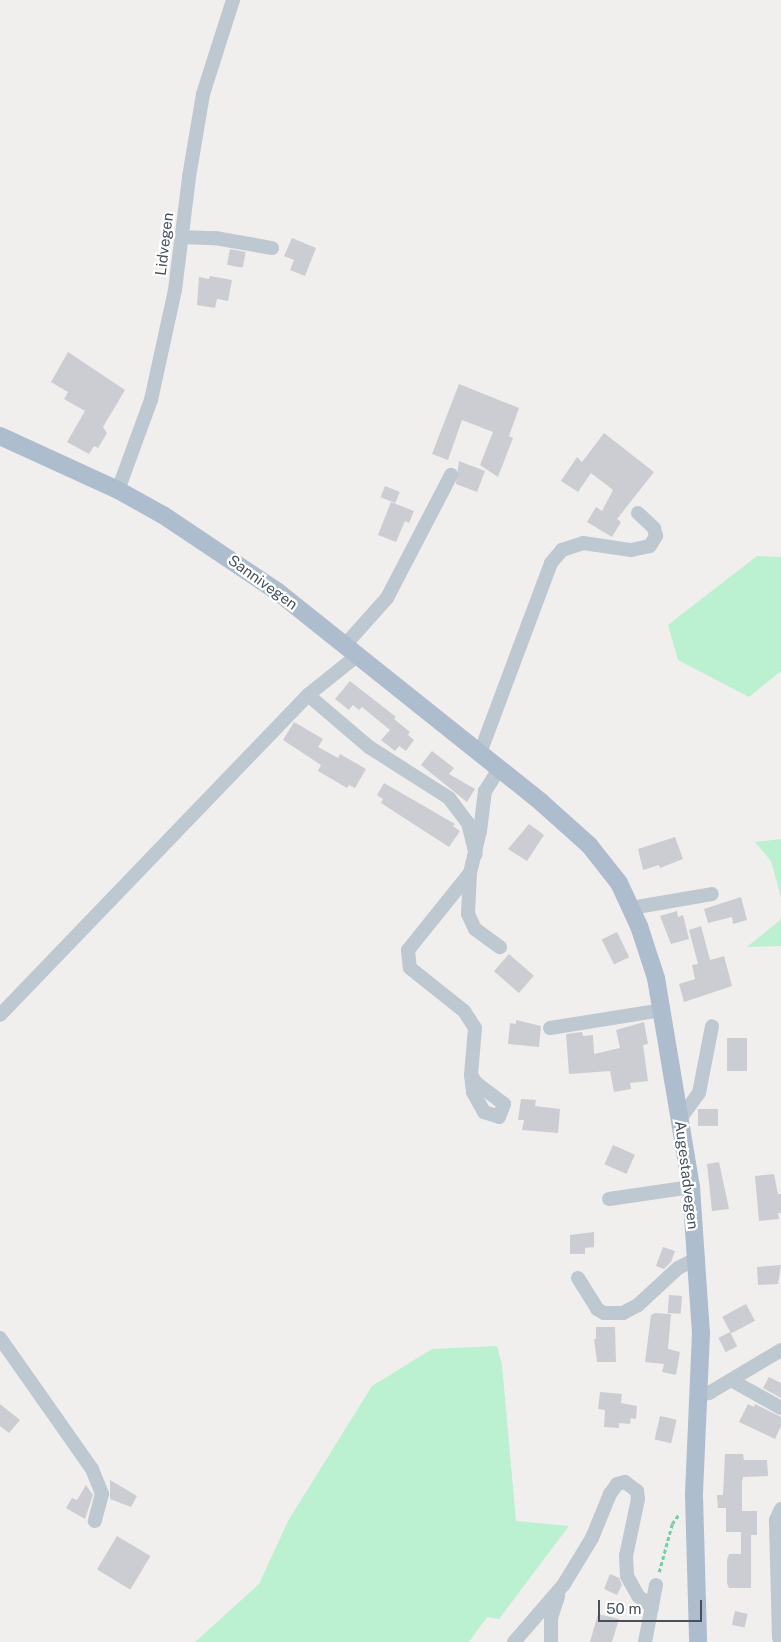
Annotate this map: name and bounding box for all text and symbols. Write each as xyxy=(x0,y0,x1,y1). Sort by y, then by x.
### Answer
street label: Lidvegen xyxy=(151,211,177,277)
street label: Sannivegen xyxy=(225,551,301,613)
street label: Augestadvegen xyxy=(671,1120,703,1230)
scale bar xyxy=(601,1590,705,1622)
text: 50 m xyxy=(606,1600,641,1617)

